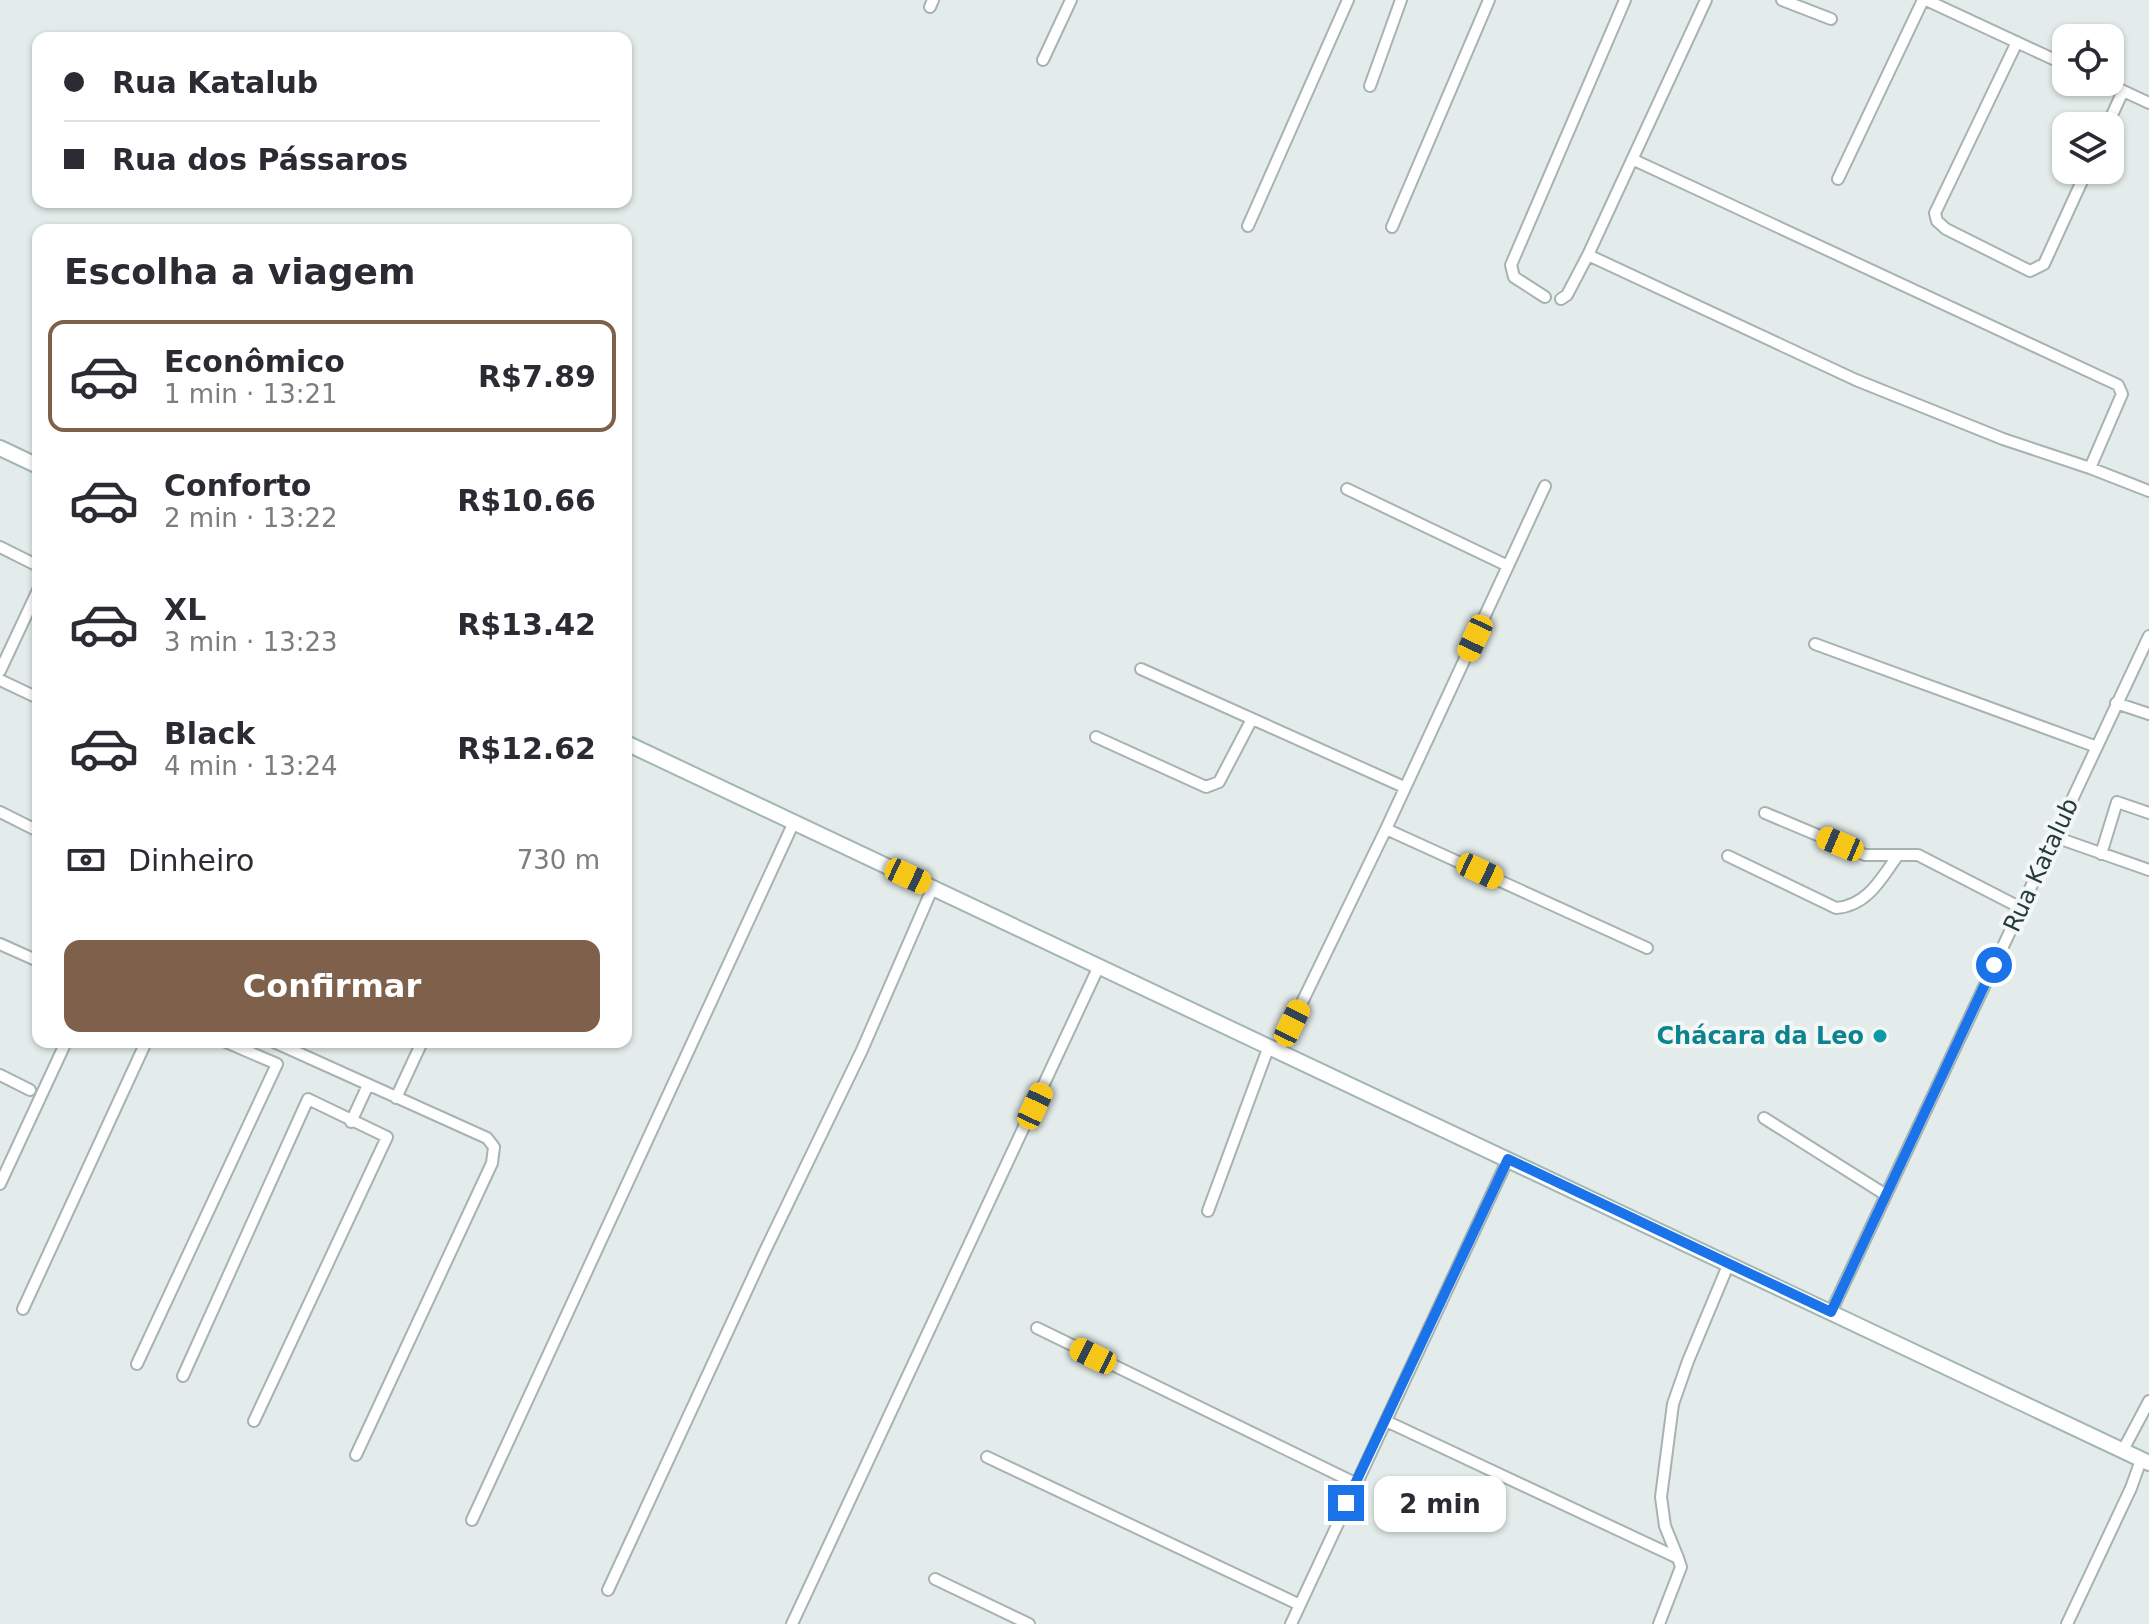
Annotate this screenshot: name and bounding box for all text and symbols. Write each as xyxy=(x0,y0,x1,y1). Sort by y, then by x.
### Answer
map controls xyxy=(2052,24,2124,184)
button: locate xyxy=(2052,24,2124,96)
text: Rua Katalub xyxy=(112,65,318,100)
button: layers xyxy=(2052,112,2124,184)
text: Rua dos Pássaros xyxy=(112,142,408,177)
text: Escolha a viagem xyxy=(64,251,416,292)
icon: car xyxy=(68,340,140,412)
text: Econômico xyxy=(164,344,345,379)
text: R$7.89 xyxy=(478,359,596,394)
text: 1 min · 13:21 xyxy=(164,379,338,409)
icon: car xyxy=(68,464,140,536)
text: Conforto xyxy=(164,468,311,503)
text: R$10.66 xyxy=(457,483,596,518)
text: 2 min · 13:22 xyxy=(164,503,338,533)
icon: car xyxy=(68,588,140,660)
text: XL xyxy=(164,592,206,627)
text: R$13.42 xyxy=(457,607,596,642)
car xyxy=(1454,611,1496,665)
text: 3 min · 13:23 xyxy=(164,627,338,657)
icon: car xyxy=(68,712,140,784)
text: Black xyxy=(164,716,255,751)
text: R$12.62 xyxy=(457,731,596,766)
text: 4 min · 13:24 xyxy=(164,751,338,781)
street label: Rua Katalub xyxy=(1998,794,2084,936)
car xyxy=(1813,824,1867,864)
icon: cash xyxy=(64,838,108,882)
text: Dinheiro xyxy=(128,843,254,878)
text: 730 m xyxy=(517,845,600,875)
car xyxy=(1453,850,1507,892)
car xyxy=(881,855,935,897)
button: Confirmar xyxy=(64,940,600,1032)
route start xyxy=(1976,947,2012,983)
car xyxy=(1271,996,1313,1050)
place label: Chácara da Leo xyxy=(1657,1022,1864,1050)
marker: Chácara da Leo xyxy=(1871,1027,1889,1045)
car xyxy=(1014,1079,1056,1133)
car xyxy=(1066,1335,1120,1377)
callout: 2 min xyxy=(1374,1475,1506,1531)
route end xyxy=(1328,1485,1364,1521)
text: 2 min xyxy=(1399,1489,1481,1519)

